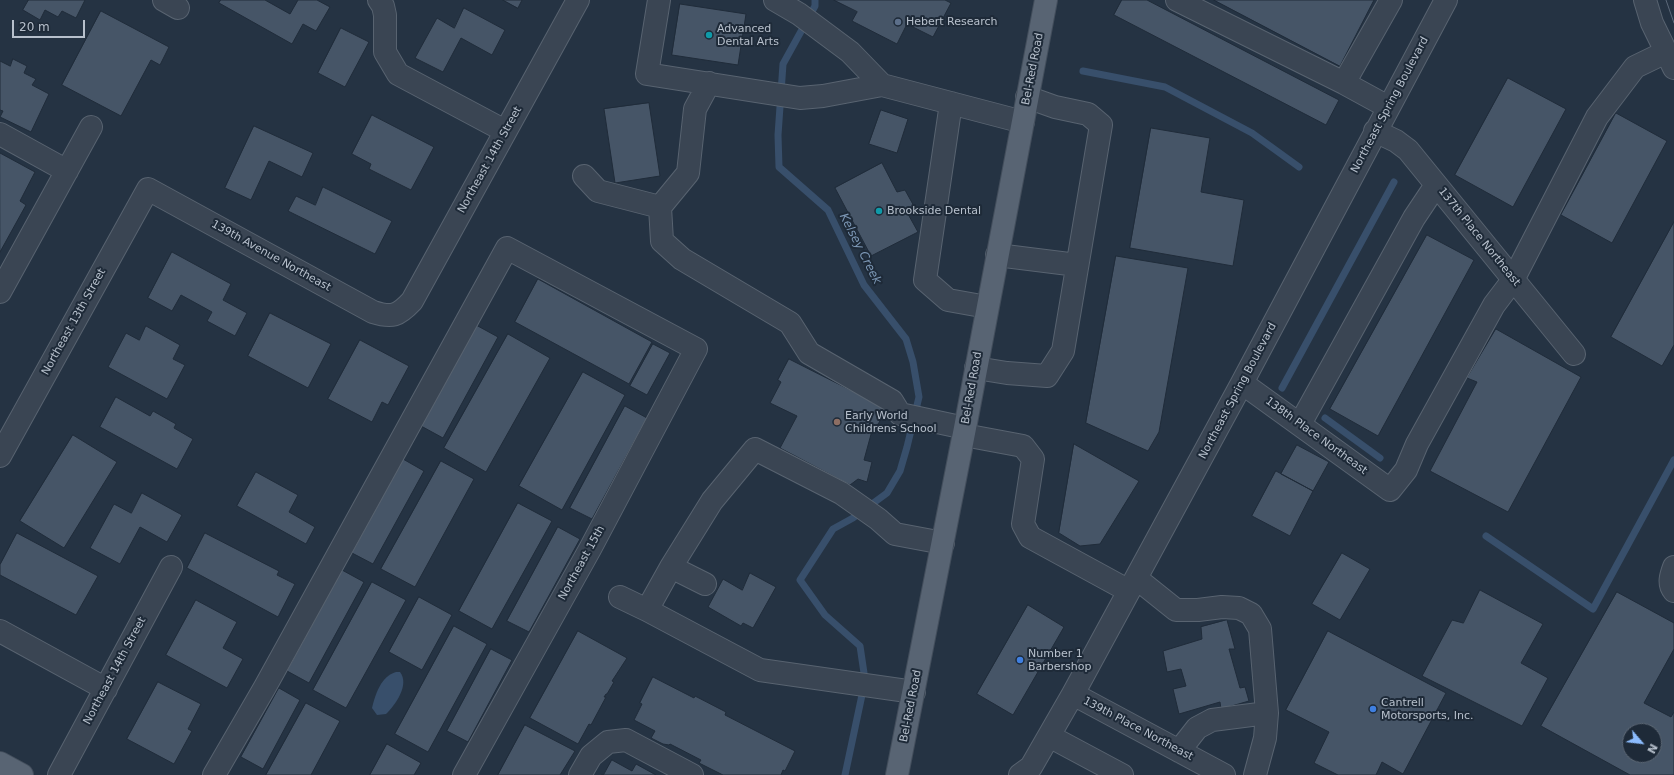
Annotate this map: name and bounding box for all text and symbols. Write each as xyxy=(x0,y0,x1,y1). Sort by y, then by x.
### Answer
scale bar xyxy=(14,12,87,38)
place label: Hebert Research xyxy=(906,15,998,29)
marker: Hebert Research xyxy=(893,17,903,27)
text: 20 m xyxy=(19,20,50,34)
place label: Advanced Dental Arts xyxy=(717,22,779,48)
marker: Advanced Dental Arts xyxy=(704,30,714,40)
street label: Bel-Red Road xyxy=(1020,32,1046,106)
street label: Northeast Spring Boulevard xyxy=(1348,35,1432,175)
street label: Northeast 14th Street xyxy=(455,104,525,216)
street label: 137th Place Northeast xyxy=(1435,185,1523,289)
place label: Brookside Dental xyxy=(887,204,981,218)
marker: Brookside Dental xyxy=(874,206,884,216)
water label: Kelsey Creek xyxy=(836,211,884,287)
street label: 139th Avenue Northeast xyxy=(209,218,333,294)
street label: Northeast 13th Street xyxy=(39,266,109,378)
street label: Northeast Spring Boulevard xyxy=(1196,321,1280,461)
street label: Bel-Red Road xyxy=(959,351,985,425)
street label: 138th Place Northeast xyxy=(1262,395,1370,477)
place label: Early World Childrens School xyxy=(845,409,937,435)
marker: Early World Childrens School xyxy=(832,417,842,427)
street label: Northeast 15th xyxy=(556,523,608,603)
street label: Northeast 14th Street xyxy=(81,615,149,727)
place label: Number 1 Barbershop xyxy=(1028,647,1091,673)
marker: Number 1 Barbershop xyxy=(1015,655,1025,665)
street label: Bel-Red Road xyxy=(898,669,924,743)
street label: 139th Place Northeast xyxy=(1081,694,1195,764)
place label: Cantrell Motorsports, Inc. xyxy=(1381,696,1474,722)
marker: Cantrell Motorsports, Inc. xyxy=(1368,704,1378,714)
north arrow xyxy=(1622,723,1662,763)
text: N xyxy=(1644,741,1660,756)

